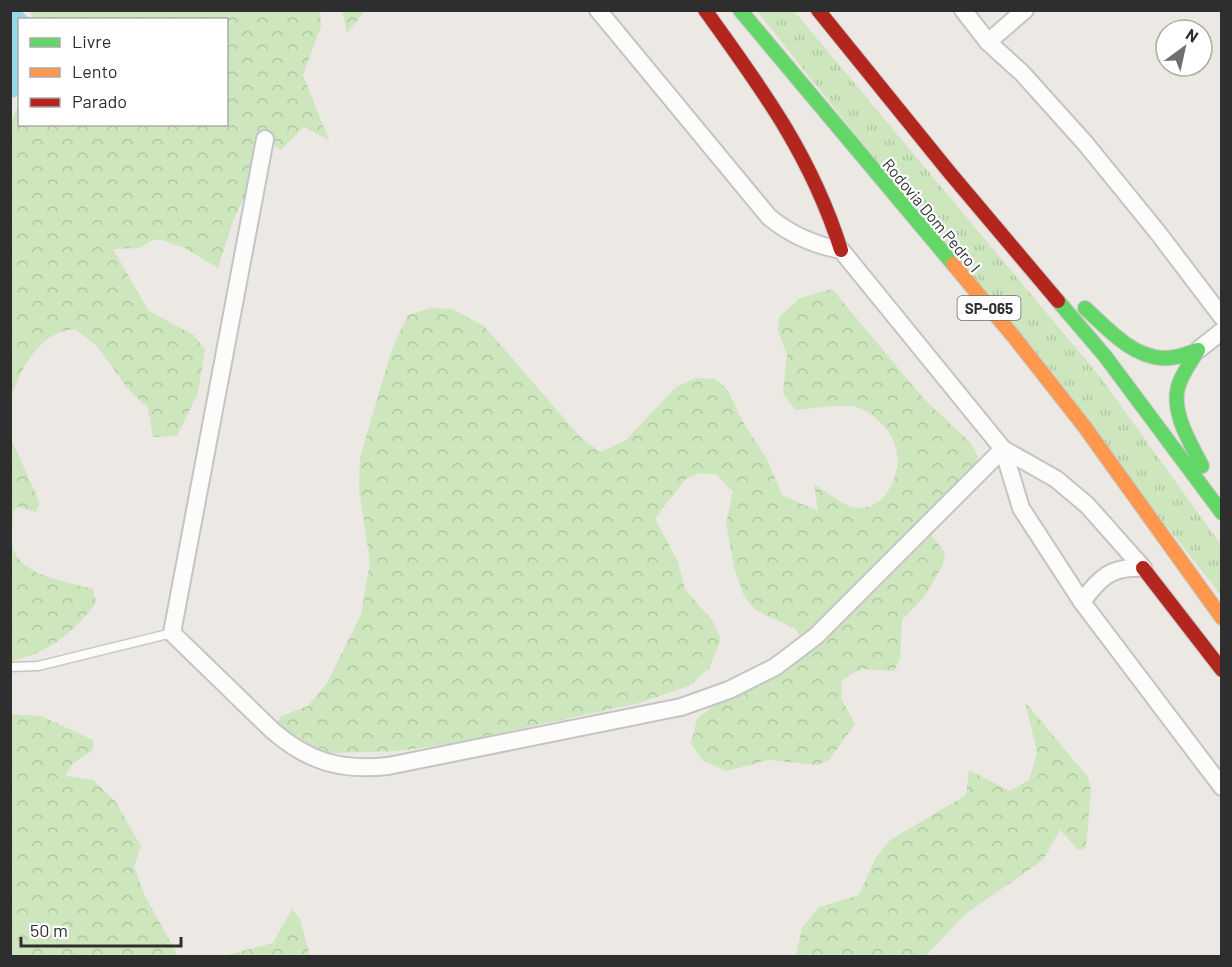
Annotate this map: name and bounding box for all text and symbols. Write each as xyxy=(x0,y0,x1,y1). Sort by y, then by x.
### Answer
legend xyxy=(18,18,228,126)
north arrow xyxy=(1154,18,1214,78)
text: N xyxy=(1183,24,1202,46)
text: Livre xyxy=(72,30,111,52)
text: Lento xyxy=(72,60,118,82)
text: Parado xyxy=(72,90,127,112)
street label: Rodovia Dom Pedro I xyxy=(879,155,985,275)
road number: SP-065 xyxy=(958,296,1020,320)
scale bar xyxy=(21,910,182,948)
text: 50 m xyxy=(30,919,68,941)

